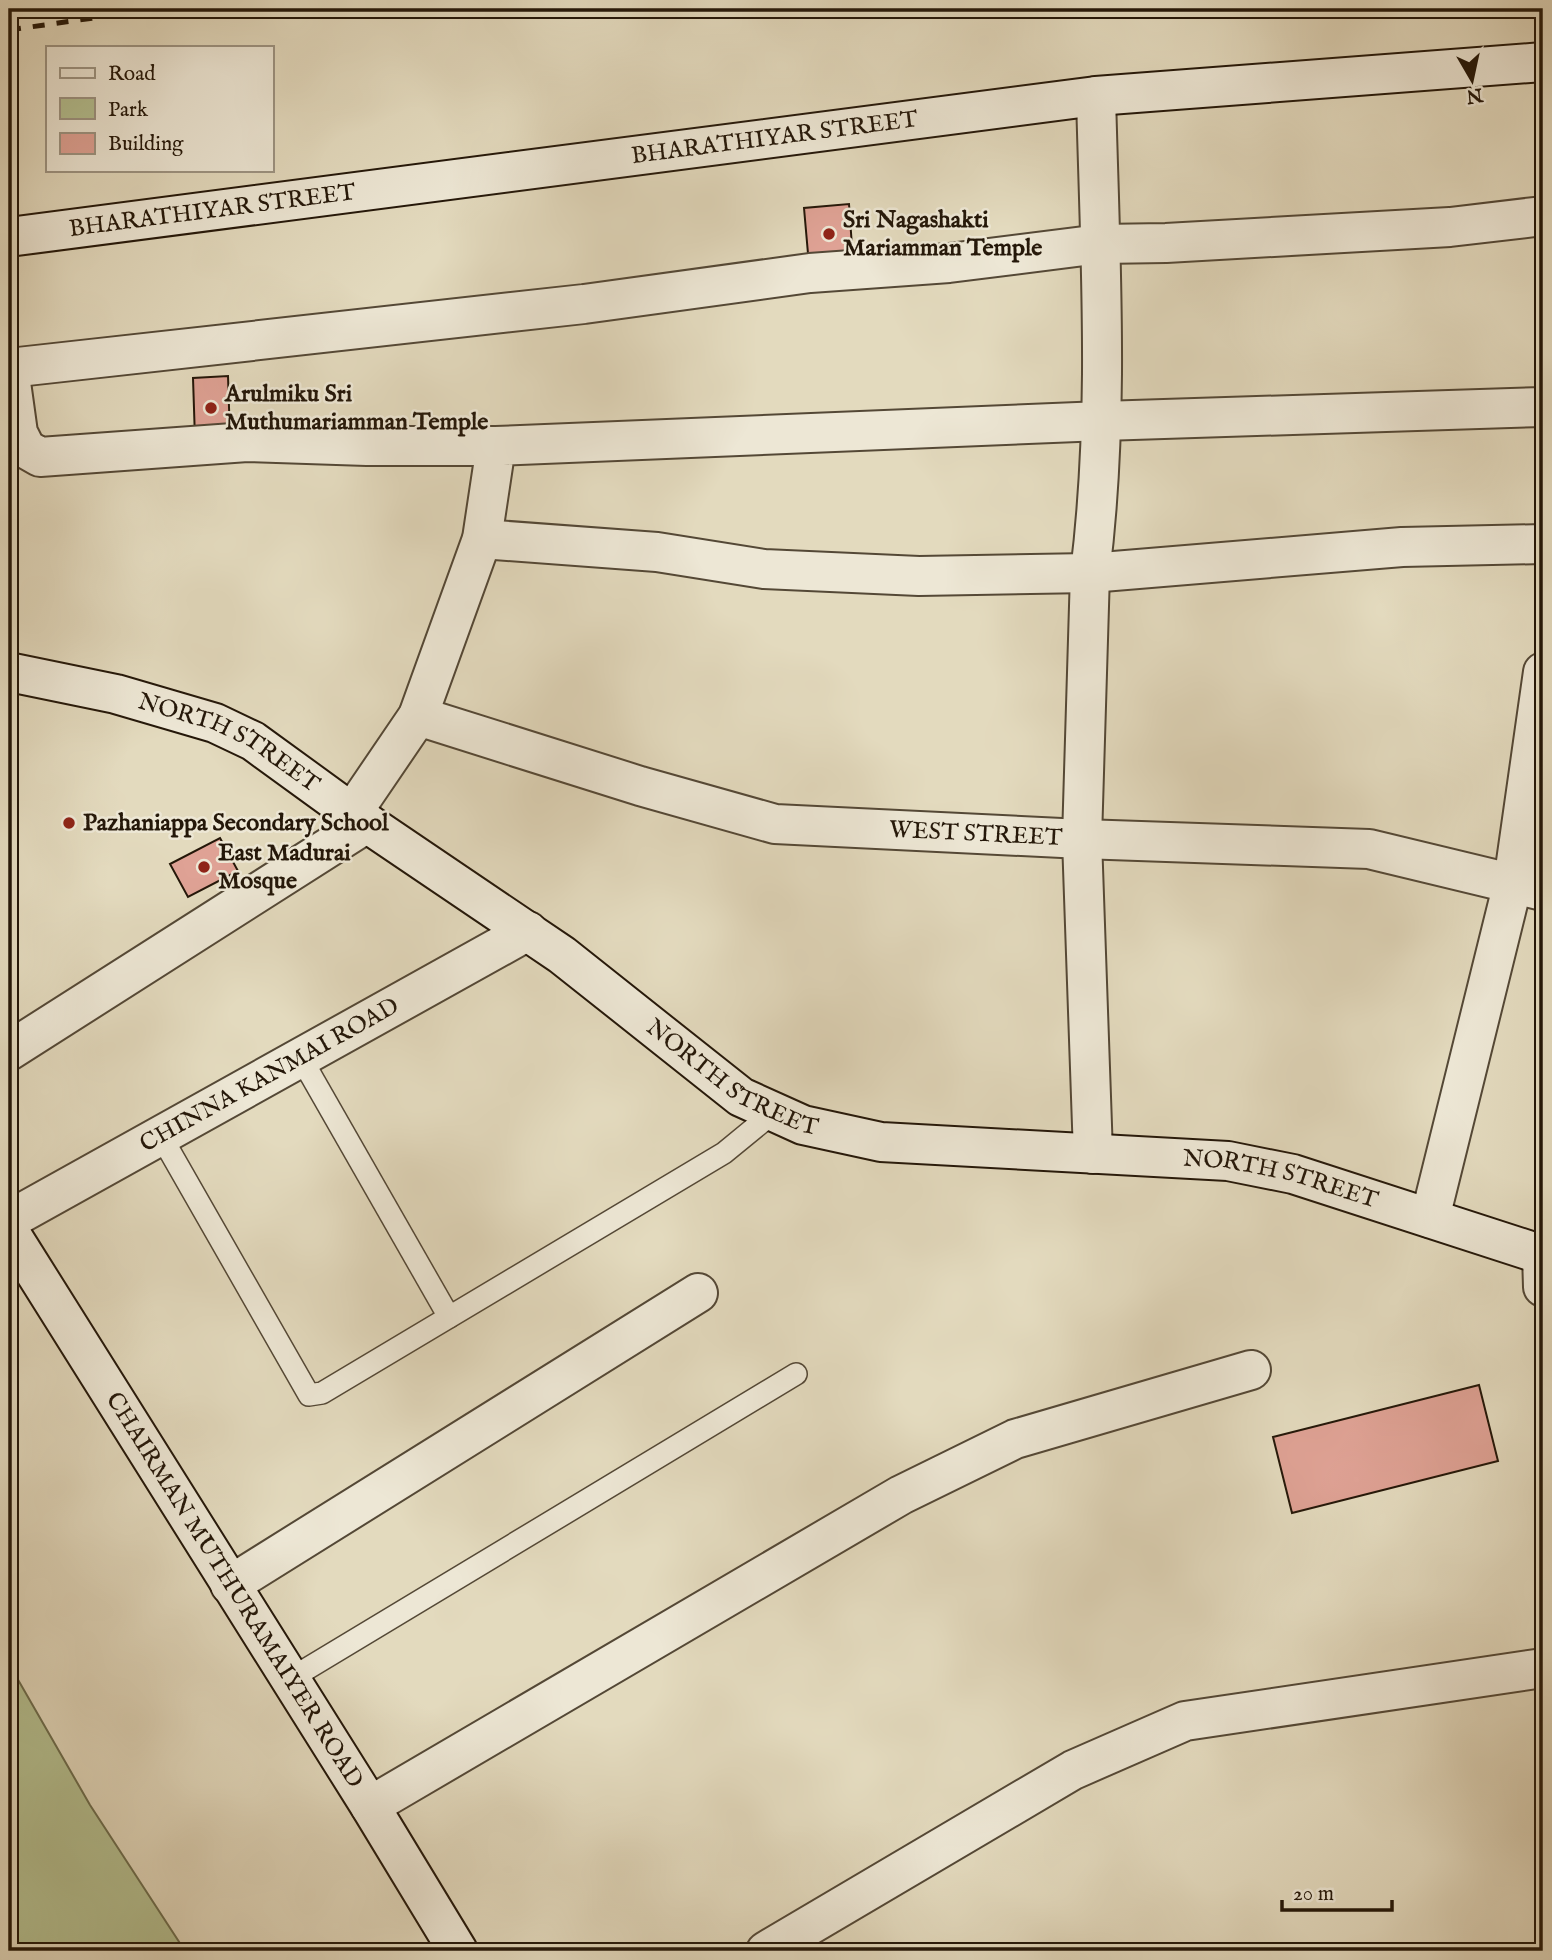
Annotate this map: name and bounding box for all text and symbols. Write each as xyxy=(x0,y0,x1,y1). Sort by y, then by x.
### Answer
legend xyxy=(46,46,273,172)
north arrow xyxy=(1436,46,1506,116)
text: Road xyxy=(108,61,156,88)
text: N xyxy=(1464,82,1485,108)
text: Park xyxy=(108,97,149,124)
street label: BHARATHIYAR STREET xyxy=(629,104,920,172)
text: Building xyxy=(108,131,184,158)
street label: BHARATHIYAR STREET xyxy=(67,177,358,245)
place label: Sri Nagashakti Mariamman Temple xyxy=(843,205,1042,264)
marker: Sri Nagashakti Mariamman Temple xyxy=(821,226,837,242)
place label: Arulmiku Sri Muthumariamman Temple xyxy=(224,379,488,438)
marker: Arulmiku Sri Muthumariamman Temple xyxy=(203,400,219,416)
street label: NORTH STREET xyxy=(134,686,326,800)
place label: Pazhaniappa Secondary School xyxy=(83,808,389,839)
street label: WEST STREET xyxy=(888,814,1064,854)
marker: Pazhaniappa Secondary School xyxy=(61,815,77,831)
place label: East Madurai Mosque xyxy=(218,838,351,897)
marker: East Madurai Mosque xyxy=(196,859,212,875)
street label: CHINNA KANMAI ROAD xyxy=(134,990,404,1160)
street label: NORTH STREET xyxy=(640,1012,822,1143)
street label: NORTH STREET xyxy=(1182,1143,1382,1216)
street label: CHAIRMAN MUTHURAMAIYER ROAD xyxy=(99,1386,370,1794)
scale bar xyxy=(1282,1869,1393,1913)
text: 20 m xyxy=(1293,1881,1334,1908)

